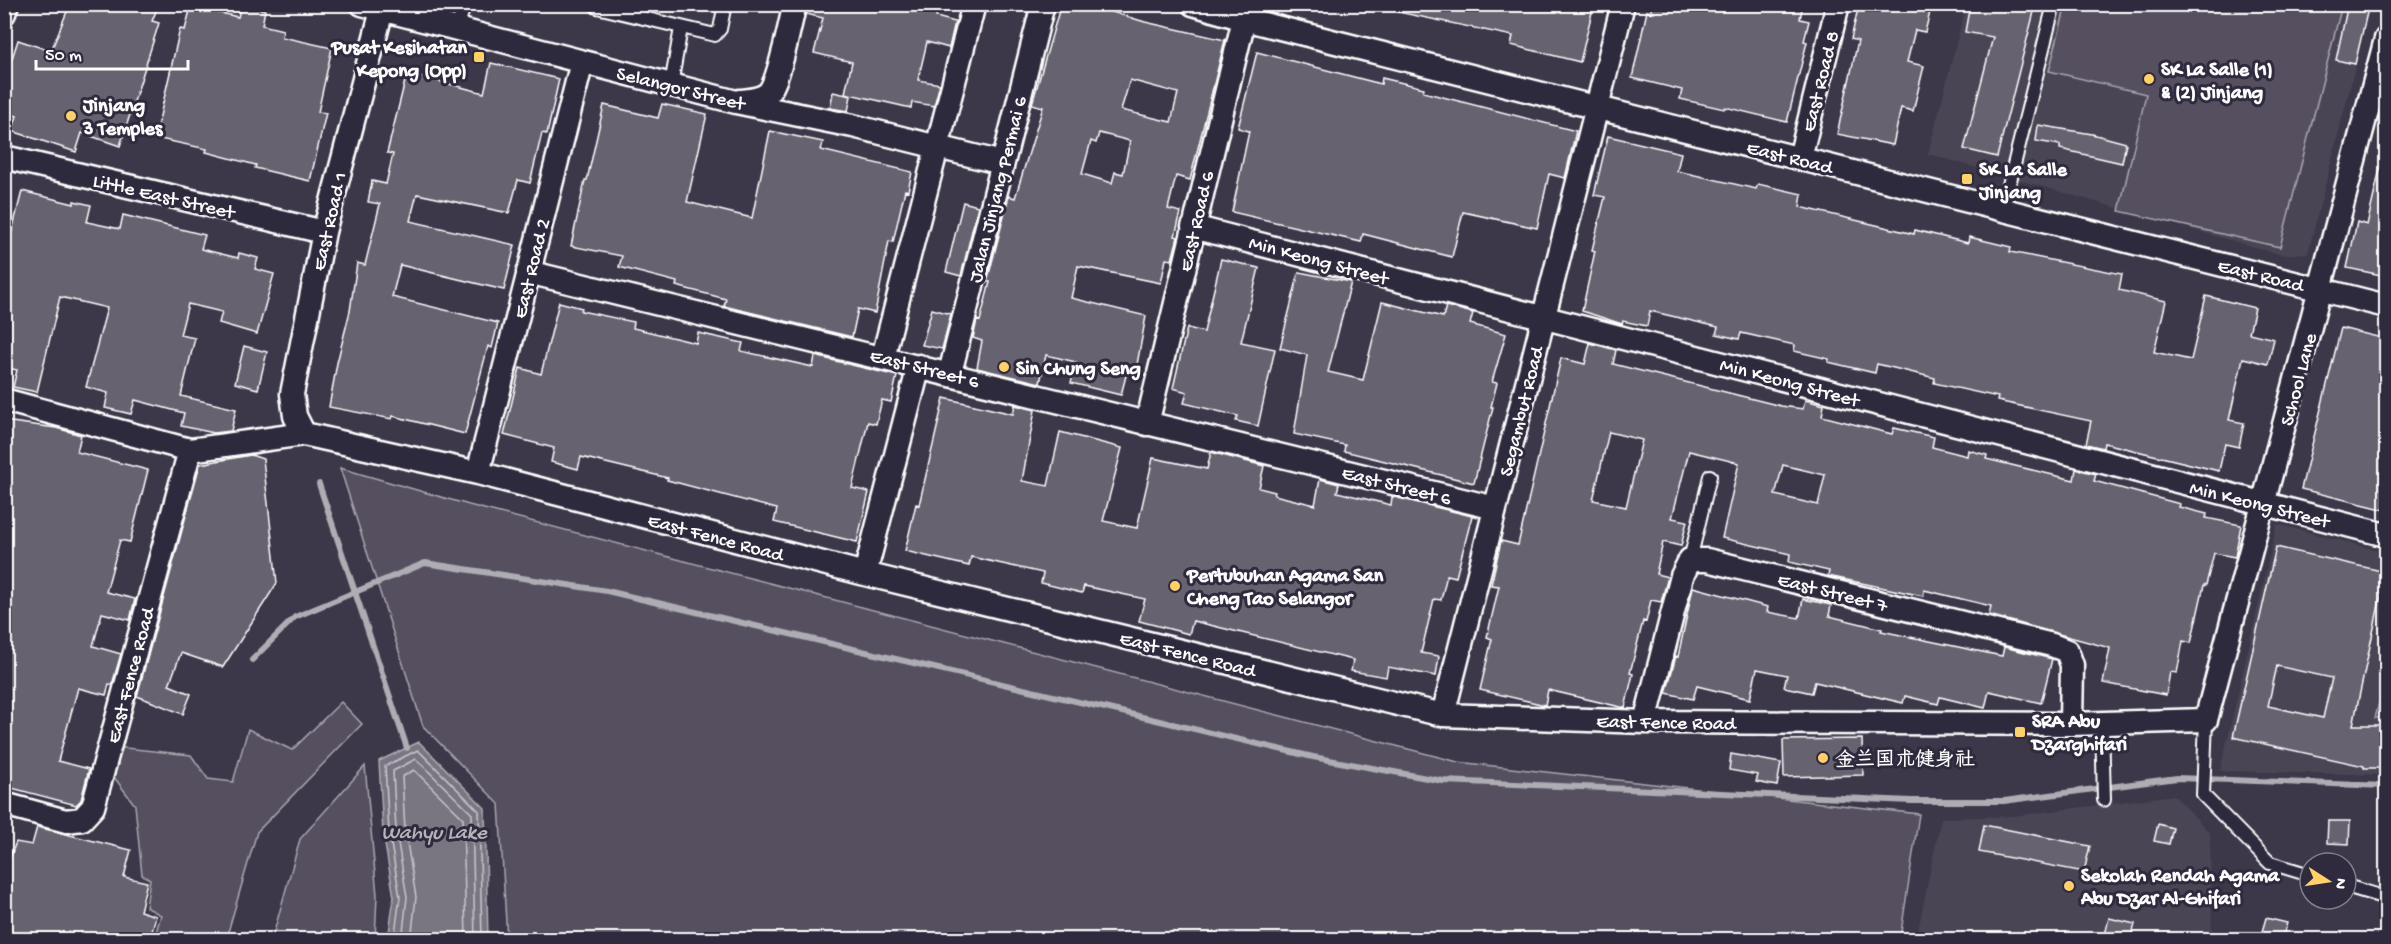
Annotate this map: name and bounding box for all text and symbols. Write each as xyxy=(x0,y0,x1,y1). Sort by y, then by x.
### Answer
street label: East Road 8 xyxy=(1799,29,1846,135)
scale bar xyxy=(36,33,188,71)
place label: Pusat Kesihatan Kepong (Opp) xyxy=(331,38,467,84)
text: 50 m xyxy=(45,46,82,67)
marker: Pusat Kesihatan Kepong (Opp) xyxy=(472,50,486,64)
place label: SK La Salle (1) & (2) Jinjang xyxy=(2161,60,2273,106)
street label: Selangor Street xyxy=(614,63,749,118)
marker: SK La Salle (1) & (2) Jinjang xyxy=(2142,72,2156,86)
street label: Jalan Jinjang Permai 6 xyxy=(965,93,1034,285)
place label: Jinjang 3 Temples xyxy=(82,96,164,142)
marker: Jinjang 3 Temples xyxy=(64,109,78,123)
street label: East Road xyxy=(1744,138,1837,182)
place label: SK La Salle Jinjang xyxy=(1978,160,2067,206)
street label: East Road 6 xyxy=(1176,168,1221,274)
street label: East Road 1 xyxy=(309,170,354,273)
street label: Little East Street xyxy=(90,171,238,226)
marker: SK La Salle Jinjang xyxy=(1960,172,1974,186)
street label: East Road 2 xyxy=(510,216,557,321)
street label: Min Keong Street xyxy=(1246,233,1392,292)
street label: East Road xyxy=(2215,256,2308,300)
street label: School Lane xyxy=(2277,330,2324,429)
street label: Segambut Road xyxy=(1496,342,1551,479)
street label: East Street 6 xyxy=(867,346,982,395)
street label: Min Keong Street xyxy=(1717,355,1863,414)
place label: Sin Chung Seng xyxy=(1016,359,1141,382)
marker: Sin Chung Seng xyxy=(997,360,1011,374)
street label: East Street 6 xyxy=(1339,463,1454,512)
street label: Min Keong Street xyxy=(2187,478,2333,535)
street label: East Fence Road xyxy=(645,510,788,569)
place label: Pertubuhan Agama San Cheng Tao Selangor xyxy=(1186,566,1384,612)
street label: East Street 7 xyxy=(1775,570,1890,619)
marker: Pertubuhan Agama San Cheng Tao Selangor xyxy=(1168,579,1182,593)
street label: East Fence Road xyxy=(103,603,162,746)
street label: East Fence Road xyxy=(1117,628,1260,685)
street label: East Fence Road xyxy=(1596,712,1738,737)
place label: SRA Abu Dzarghifari xyxy=(2030,712,2127,758)
marker: SRA Abu Dzarghifari xyxy=(2013,725,2027,739)
place label: 金兰国术健身社 xyxy=(1835,748,1975,773)
marker: 金兰国术健身社 xyxy=(1816,751,1830,765)
water label: Wahyu Lake xyxy=(381,822,488,847)
north arrow xyxy=(2298,851,2358,911)
place label: Sekolah Rendah Agama Abu Dzar Al-Ghifari xyxy=(2080,866,2280,912)
text: N xyxy=(2329,876,2350,891)
marker: Sekolah Rendah Agama Abu Dzar Al-Ghifari xyxy=(2062,879,2076,893)

